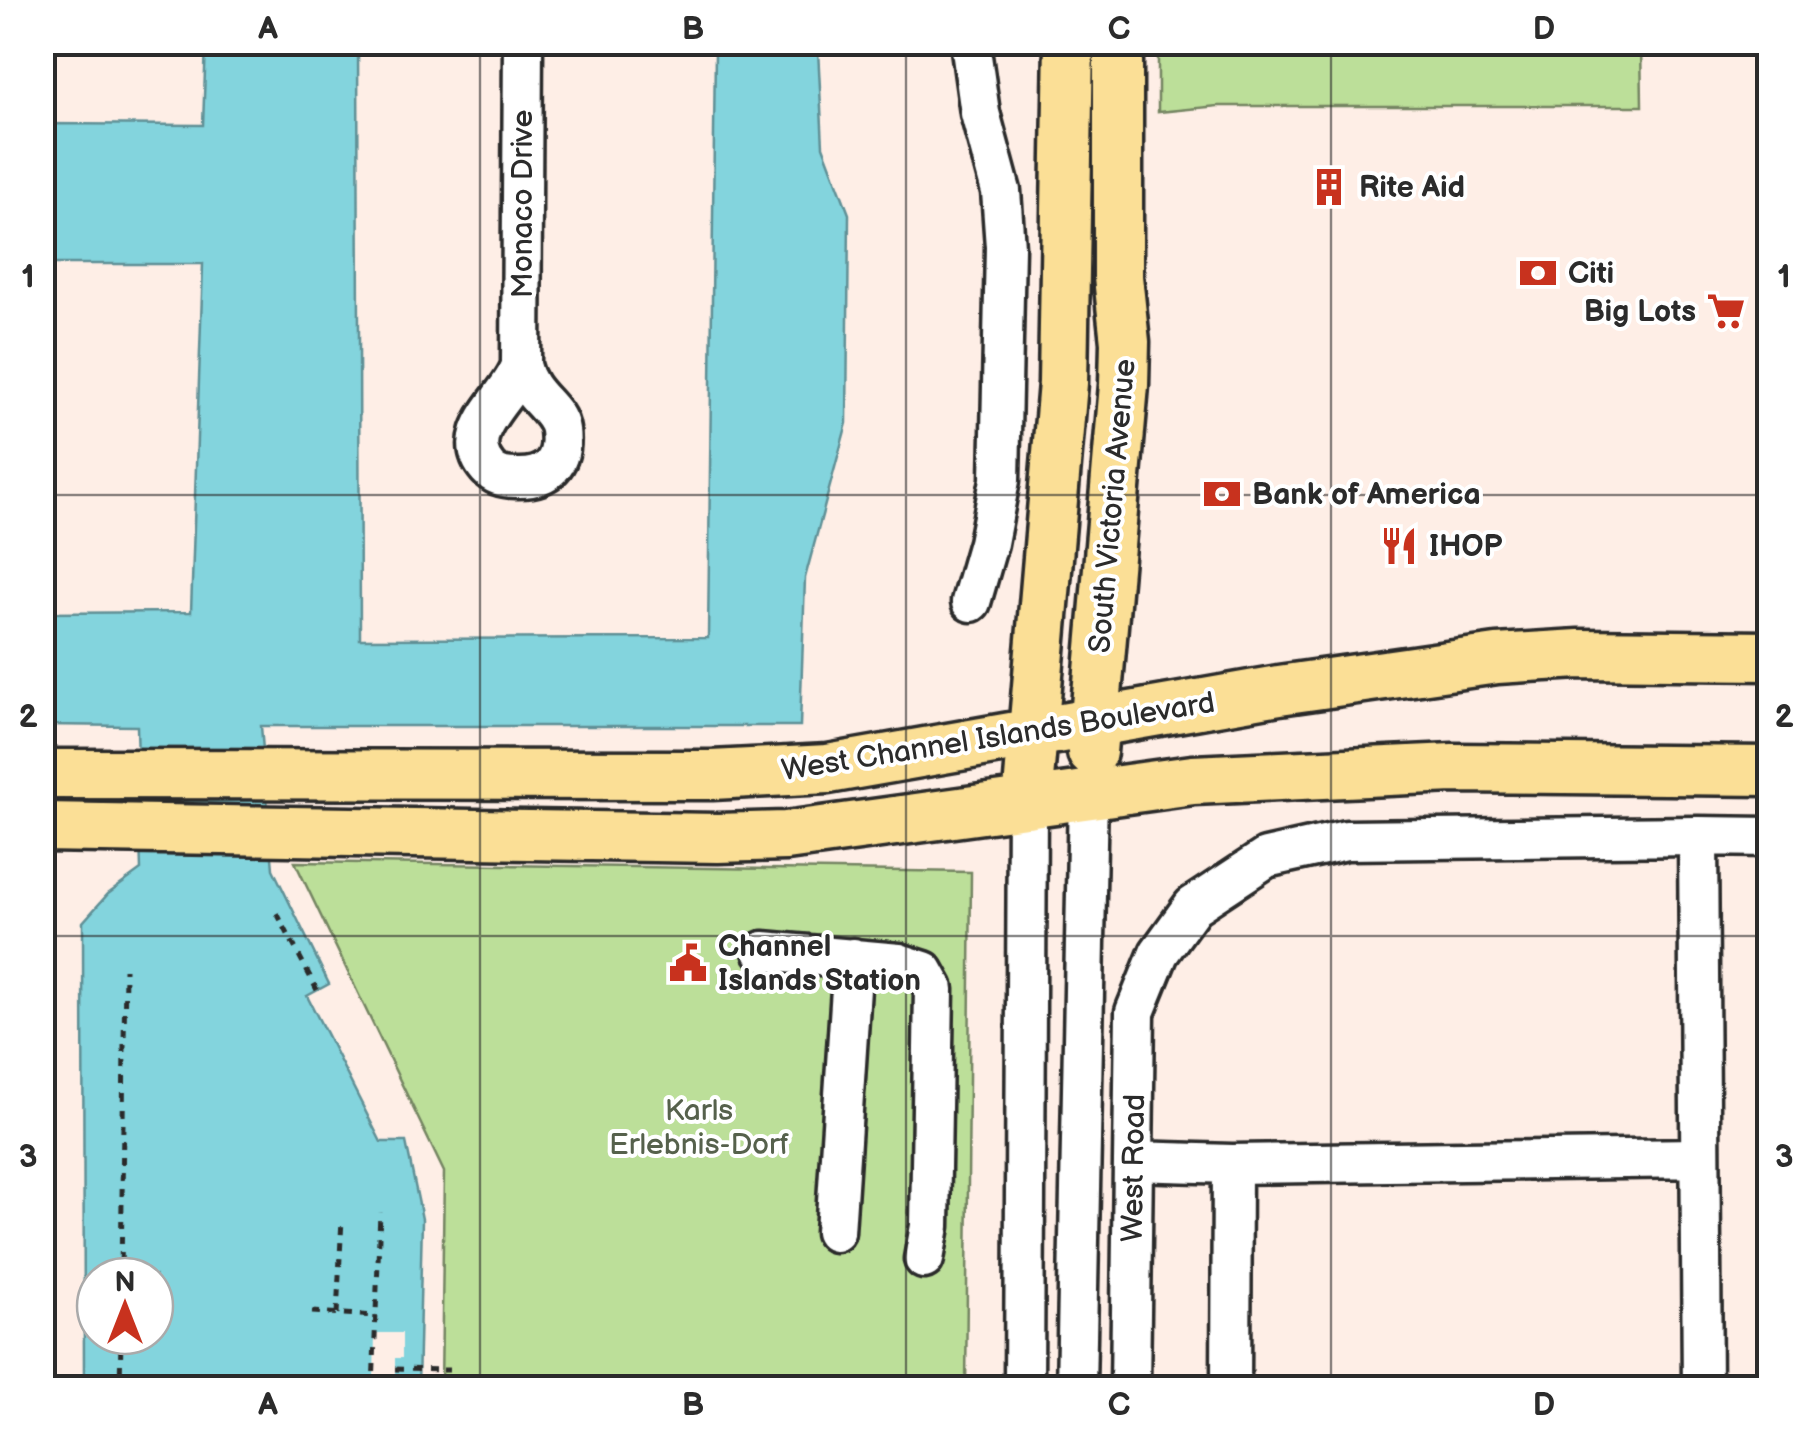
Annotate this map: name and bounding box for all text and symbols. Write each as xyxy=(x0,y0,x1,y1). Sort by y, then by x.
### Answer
text: A xyxy=(257,10,278,49)
text: B xyxy=(682,10,704,49)
text: C xyxy=(1108,10,1130,49)
text: D xyxy=(1533,10,1555,49)
street label: Monaco Drive xyxy=(505,110,541,298)
building icon: Rite Aid xyxy=(1308,166,1350,208)
place label: Rite Aid xyxy=(1359,170,1465,206)
bank icon: Citi xyxy=(1517,252,1559,294)
place label: Citi xyxy=(1568,256,1614,292)
text: 1 xyxy=(21,258,35,297)
text: 1 xyxy=(1777,258,1791,297)
supermarket icon: Big Lots xyxy=(1705,290,1747,332)
place label: Big Lots xyxy=(1584,294,1696,330)
street label: South Victoria Avenue xyxy=(1082,358,1144,655)
bank icon: Bank of America xyxy=(1201,473,1243,515)
place label: Bank of America xyxy=(1252,477,1481,513)
restaurant icon: IHOP xyxy=(1378,525,1420,567)
place label: IHOP xyxy=(1429,529,1502,565)
street label: West Channel Islands Boulevard xyxy=(779,685,1217,789)
text: 2 xyxy=(18,698,38,737)
text: 2 xyxy=(1774,698,1794,737)
place label: Channel Islands Station xyxy=(718,929,921,999)
public building icon: Channel Islands Station xyxy=(667,942,709,984)
park label: Karls Erlebnis-Dorf xyxy=(609,1093,789,1163)
street label: West Road xyxy=(1115,1094,1153,1242)
text: 3 xyxy=(19,1138,37,1177)
text: 3 xyxy=(1775,1138,1793,1177)
north arrow xyxy=(75,1256,175,1356)
text: N xyxy=(114,1266,136,1299)
text: A xyxy=(257,1386,278,1425)
text: B xyxy=(682,1386,704,1425)
text: C xyxy=(1108,1386,1130,1425)
text: D xyxy=(1533,1386,1555,1425)

